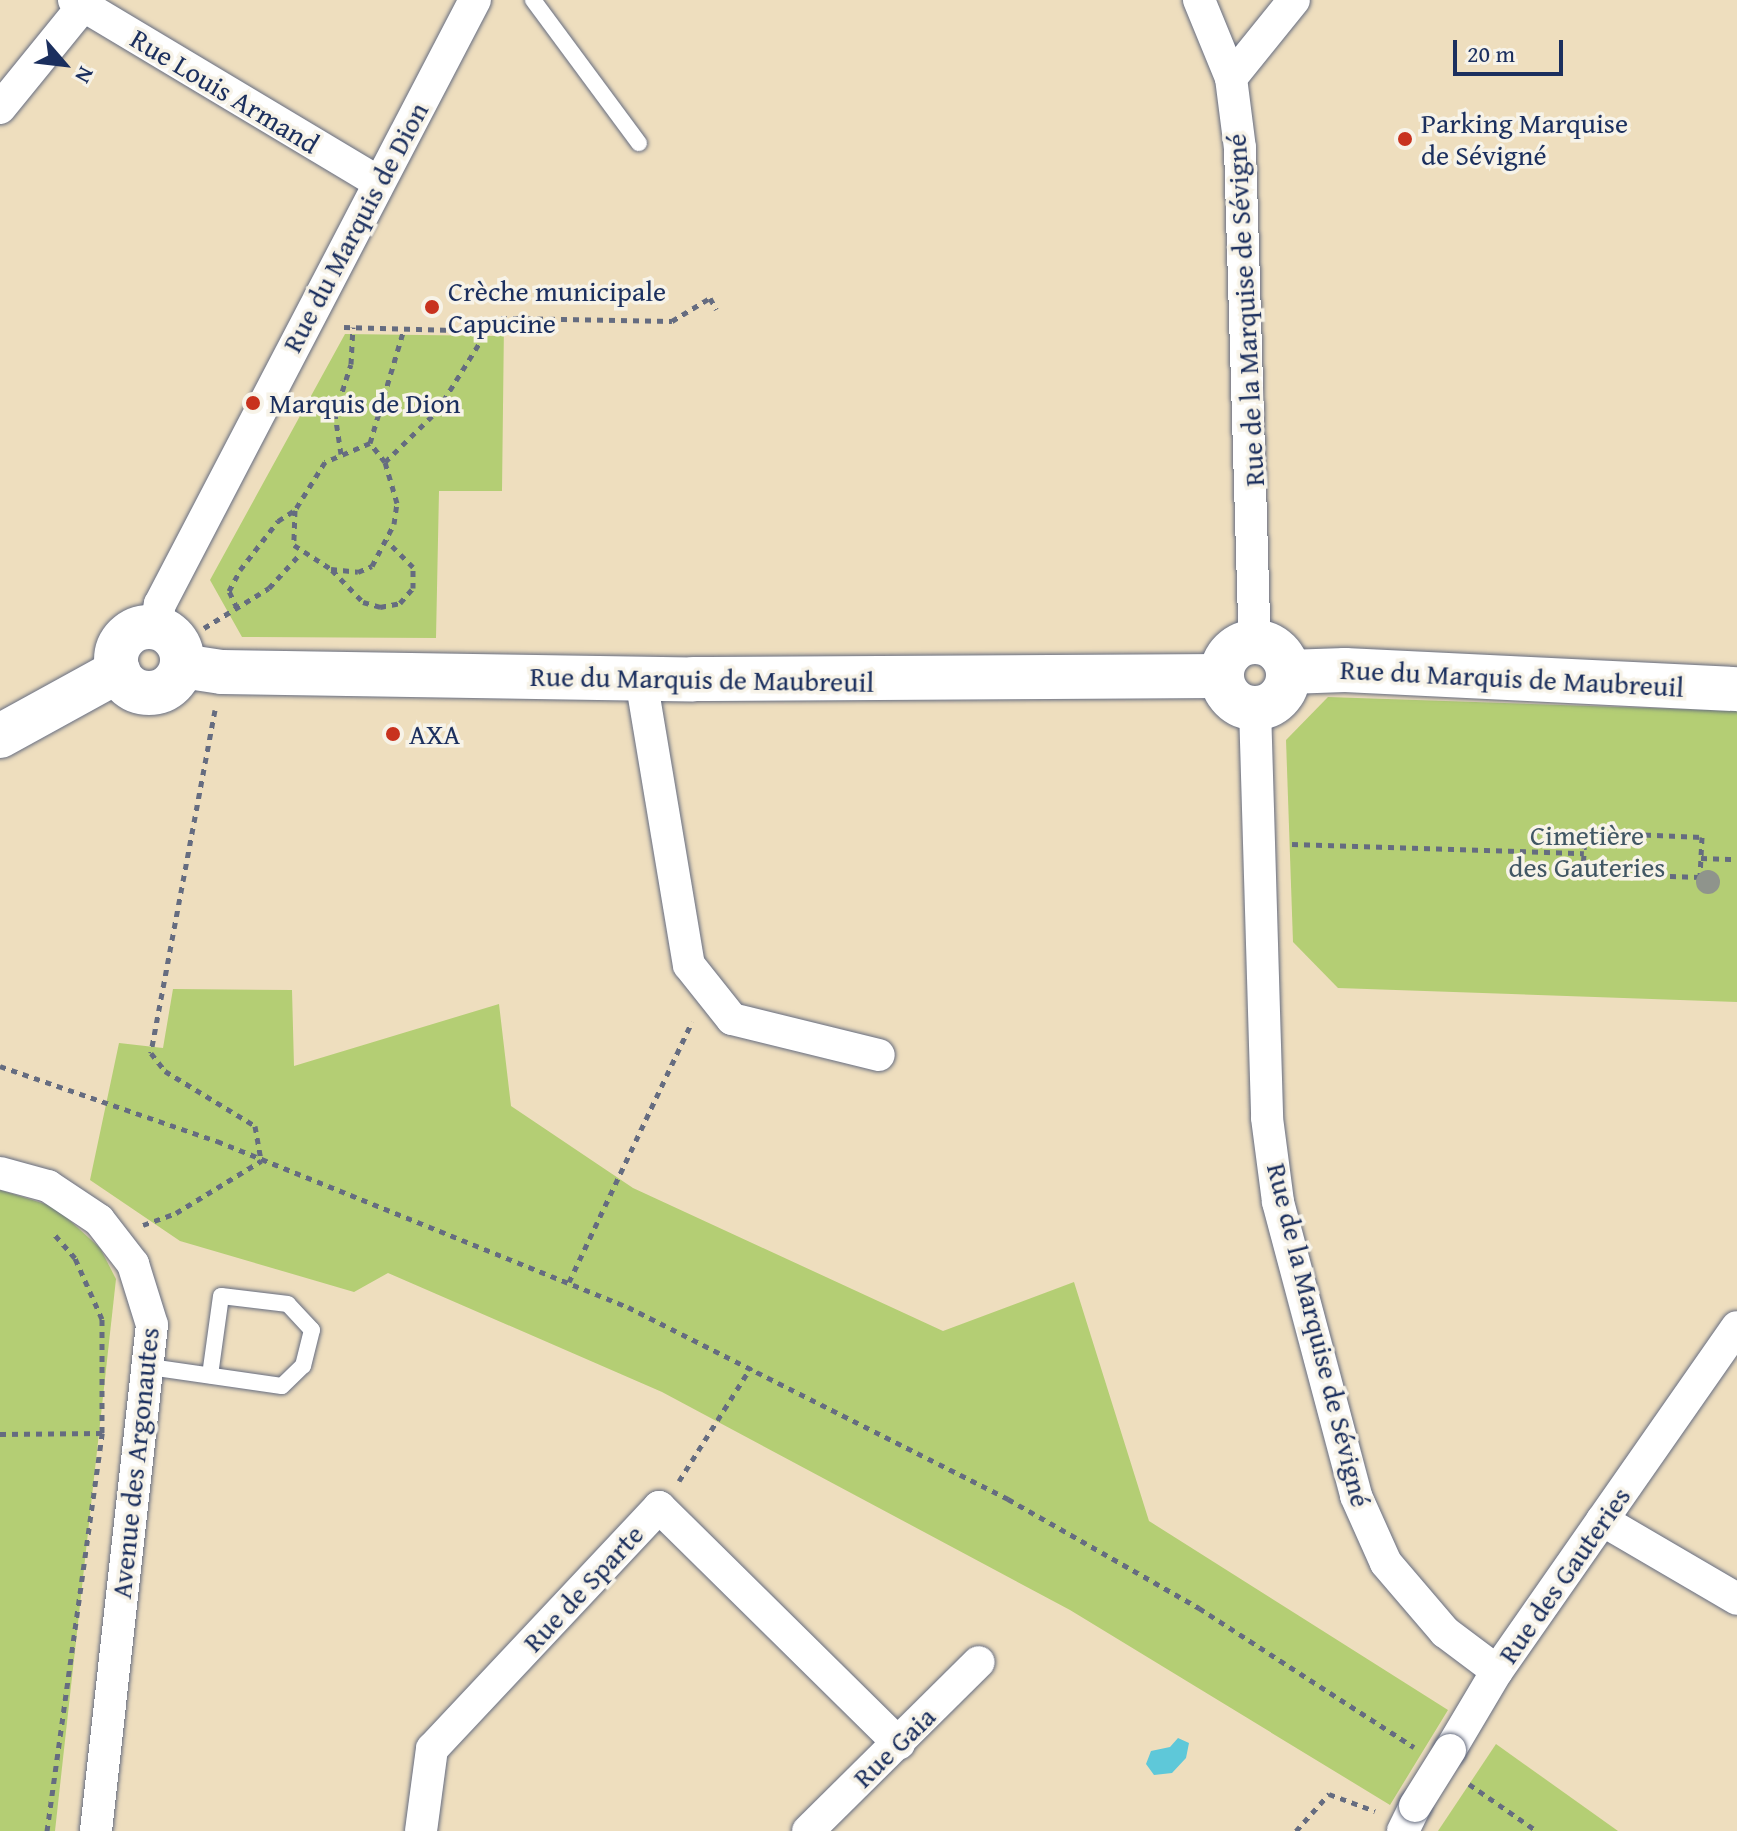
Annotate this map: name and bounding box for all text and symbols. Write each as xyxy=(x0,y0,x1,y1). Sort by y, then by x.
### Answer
street label: Rue Louis Armand xyxy=(125,21,325,161)
north arrow xyxy=(24,24,104,104)
scale bar xyxy=(1457,24,1567,74)
text: 20 m xyxy=(1467,36,1515,71)
text: N xyxy=(68,61,103,89)
street label: Rue du Marquis de Dion xyxy=(275,96,435,358)
place label: Parking Marquise de Sévigné xyxy=(1421,106,1628,172)
marker: Parking Marquise de Sévigné xyxy=(1396,130,1414,148)
street label: Rue de la Marquise de Sévigné xyxy=(1219,133,1271,487)
place label: Crèche municipale Capucine xyxy=(448,274,666,340)
marker: Crèche municipale Capucine xyxy=(423,298,441,316)
place label: Marquis de Dion xyxy=(269,386,460,420)
marker: Marquis de Dion xyxy=(244,394,262,412)
street label: Rue du Marquis de Maubreuil xyxy=(1339,652,1685,704)
street label: Rue du Marquis de Maubreuil xyxy=(530,659,874,699)
place label: AXA xyxy=(409,717,460,751)
marker: AXA xyxy=(384,725,402,743)
park label: Cimetière des Gauteries xyxy=(1509,818,1665,884)
street label: Rue de la Marquise de Sévigné xyxy=(1260,1160,1378,1510)
street label: Avenue des Argonautes xyxy=(104,1326,166,1600)
street label: Rue des Gauteries xyxy=(1491,1480,1637,1670)
street label: Rue de Sparte xyxy=(516,1518,650,1658)
street label: Rue Gaia xyxy=(846,1700,942,1794)

